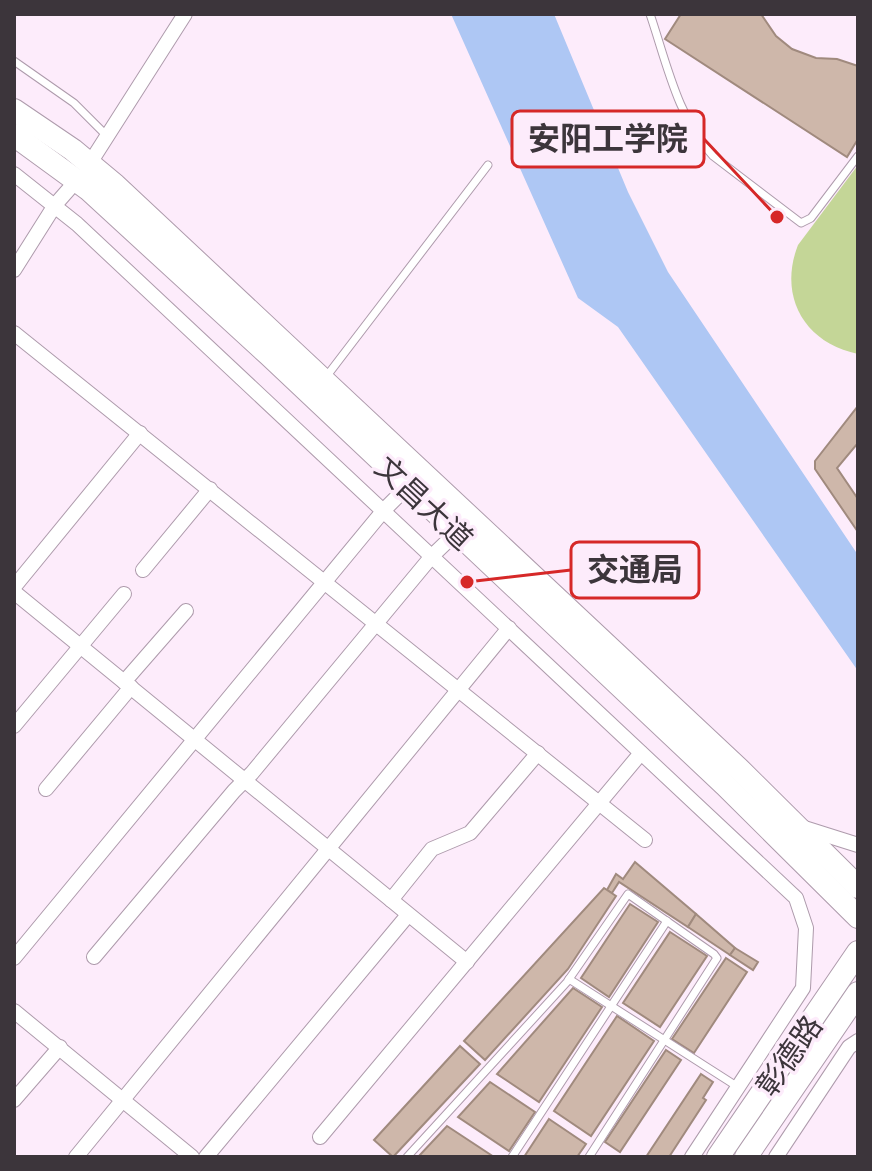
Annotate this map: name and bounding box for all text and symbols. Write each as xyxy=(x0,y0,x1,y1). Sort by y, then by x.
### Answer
callout: 安阳工学院 xyxy=(512,111,704,167)
text: 安阳工学院 xyxy=(528,118,688,156)
street label: 文昌大道 xyxy=(369,448,481,556)
callout: 交通局 xyxy=(571,542,699,598)
text: 交通局 xyxy=(587,549,683,587)
street label: 彰德路 xyxy=(747,1008,829,1102)

